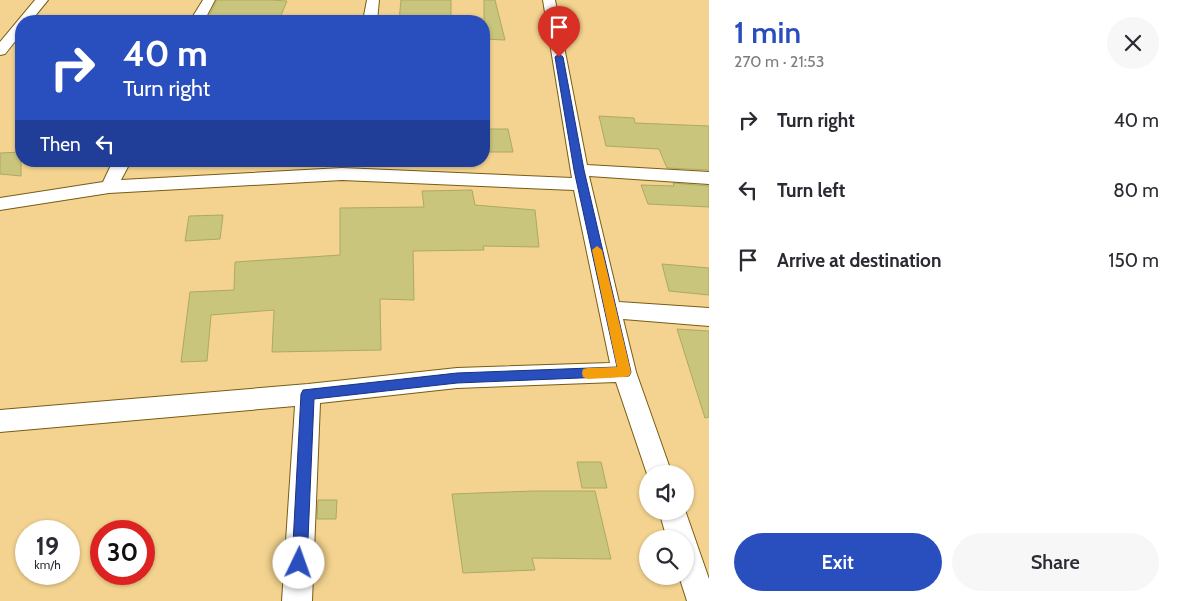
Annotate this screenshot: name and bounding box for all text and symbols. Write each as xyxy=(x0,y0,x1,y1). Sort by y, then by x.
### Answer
pin xyxy=(538,6,580,57)
icon: arrive xyxy=(545,13,573,41)
text: 1 min xyxy=(734,14,801,51)
button: close xyxy=(1107,17,1159,69)
text: 40 m xyxy=(123,32,208,75)
icon: right xyxy=(40,35,105,100)
text: 270 m · 21:53 xyxy=(734,52,824,71)
text: Turn right xyxy=(123,75,210,102)
icon: right xyxy=(734,106,762,134)
text: Turn right xyxy=(777,109,855,132)
text: 40 m xyxy=(1114,109,1159,132)
icon: left xyxy=(91,130,119,158)
text: Then xyxy=(40,133,81,156)
icon: left xyxy=(734,176,762,204)
text: Turn left xyxy=(777,179,845,202)
text: 80 m xyxy=(1113,179,1159,202)
icon: arrive xyxy=(734,246,762,274)
text: Arrive at destination xyxy=(777,249,941,272)
text: 150 m xyxy=(1108,249,1159,272)
map controls xyxy=(639,465,694,585)
button: sound xyxy=(639,465,694,520)
speed limit sign: 30 xyxy=(90,520,155,585)
button: search xyxy=(639,530,694,585)
text: 19 xyxy=(36,531,59,561)
button: Exit xyxy=(734,533,942,591)
button: Share xyxy=(952,533,1159,591)
position arrow xyxy=(272,536,324,588)
text: km/h xyxy=(34,557,61,572)

